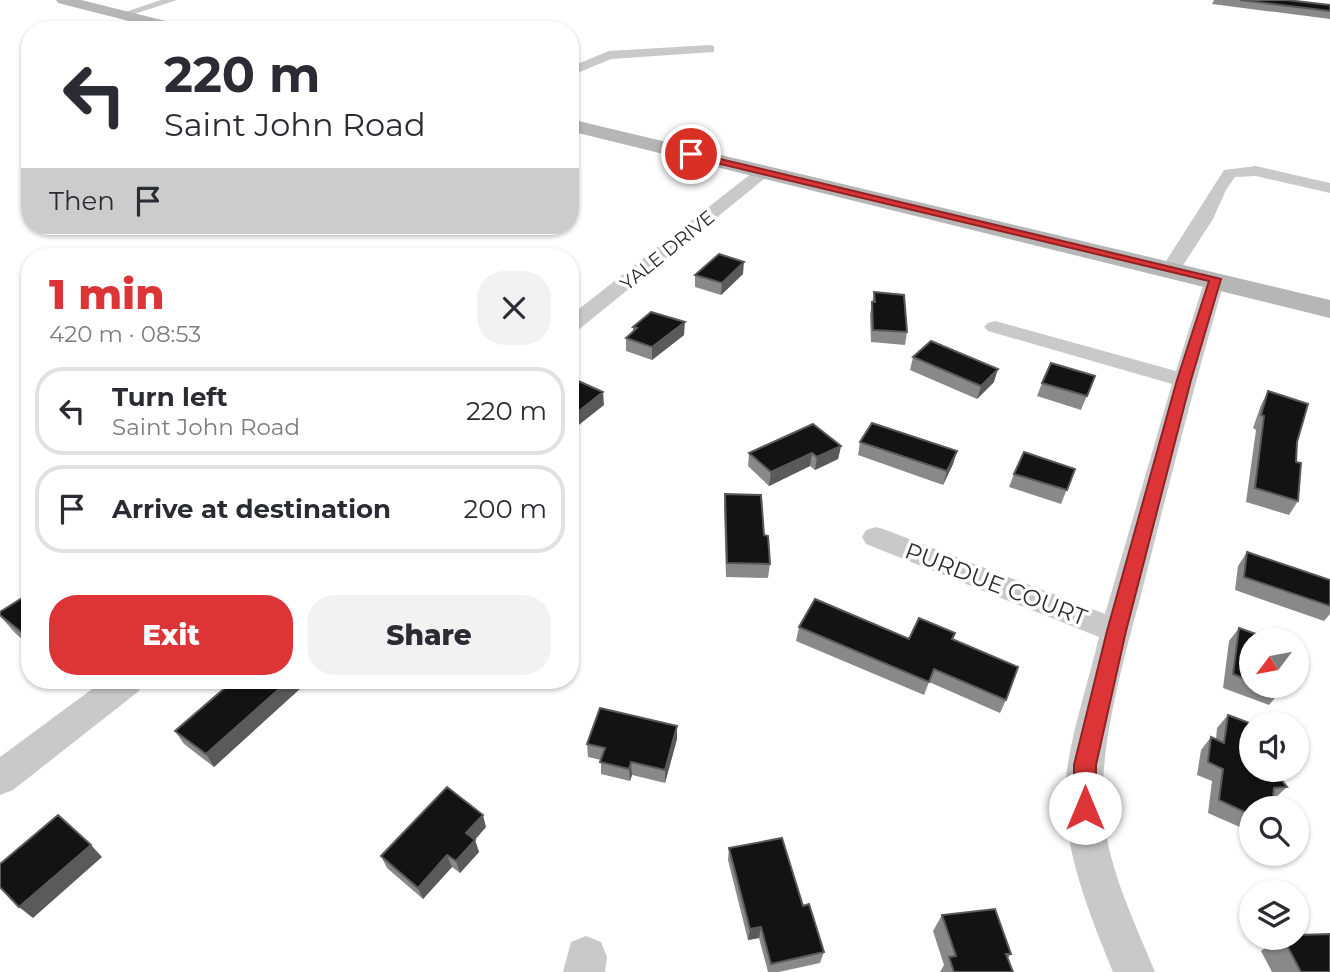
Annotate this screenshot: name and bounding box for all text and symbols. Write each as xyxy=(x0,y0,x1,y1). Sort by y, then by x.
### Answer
text: 220 m xyxy=(164,45,320,104)
icon: left xyxy=(49,49,140,140)
text: Saint John Road xyxy=(164,105,426,144)
pin xyxy=(661,124,721,184)
icon: arrive xyxy=(672,135,710,173)
icon: arrive xyxy=(129,182,167,220)
text: Then xyxy=(49,185,115,217)
street label: YALE DRIVE xyxy=(616,205,719,295)
text: 1 min xyxy=(49,268,165,320)
button: close xyxy=(477,271,551,345)
text: 420 m · 08:53 xyxy=(49,320,201,348)
text: Turn left xyxy=(112,381,228,413)
icon: left xyxy=(53,392,91,430)
text: 220 m xyxy=(466,395,547,427)
text: Saint John Road xyxy=(112,413,300,441)
icon: arrive xyxy=(53,490,91,528)
text: Arrive at destination xyxy=(112,493,391,525)
text: 200 m xyxy=(463,493,547,525)
street label: PURDUE COURT xyxy=(901,536,1092,632)
button: Exit xyxy=(49,595,293,675)
button: Share xyxy=(307,595,551,675)
north arrow xyxy=(1239,628,1309,698)
map controls xyxy=(1239,628,1309,950)
button: sound xyxy=(1239,712,1309,782)
position arrow xyxy=(1048,771,1122,845)
button: search xyxy=(1239,796,1309,866)
button: layers xyxy=(1239,880,1309,950)

